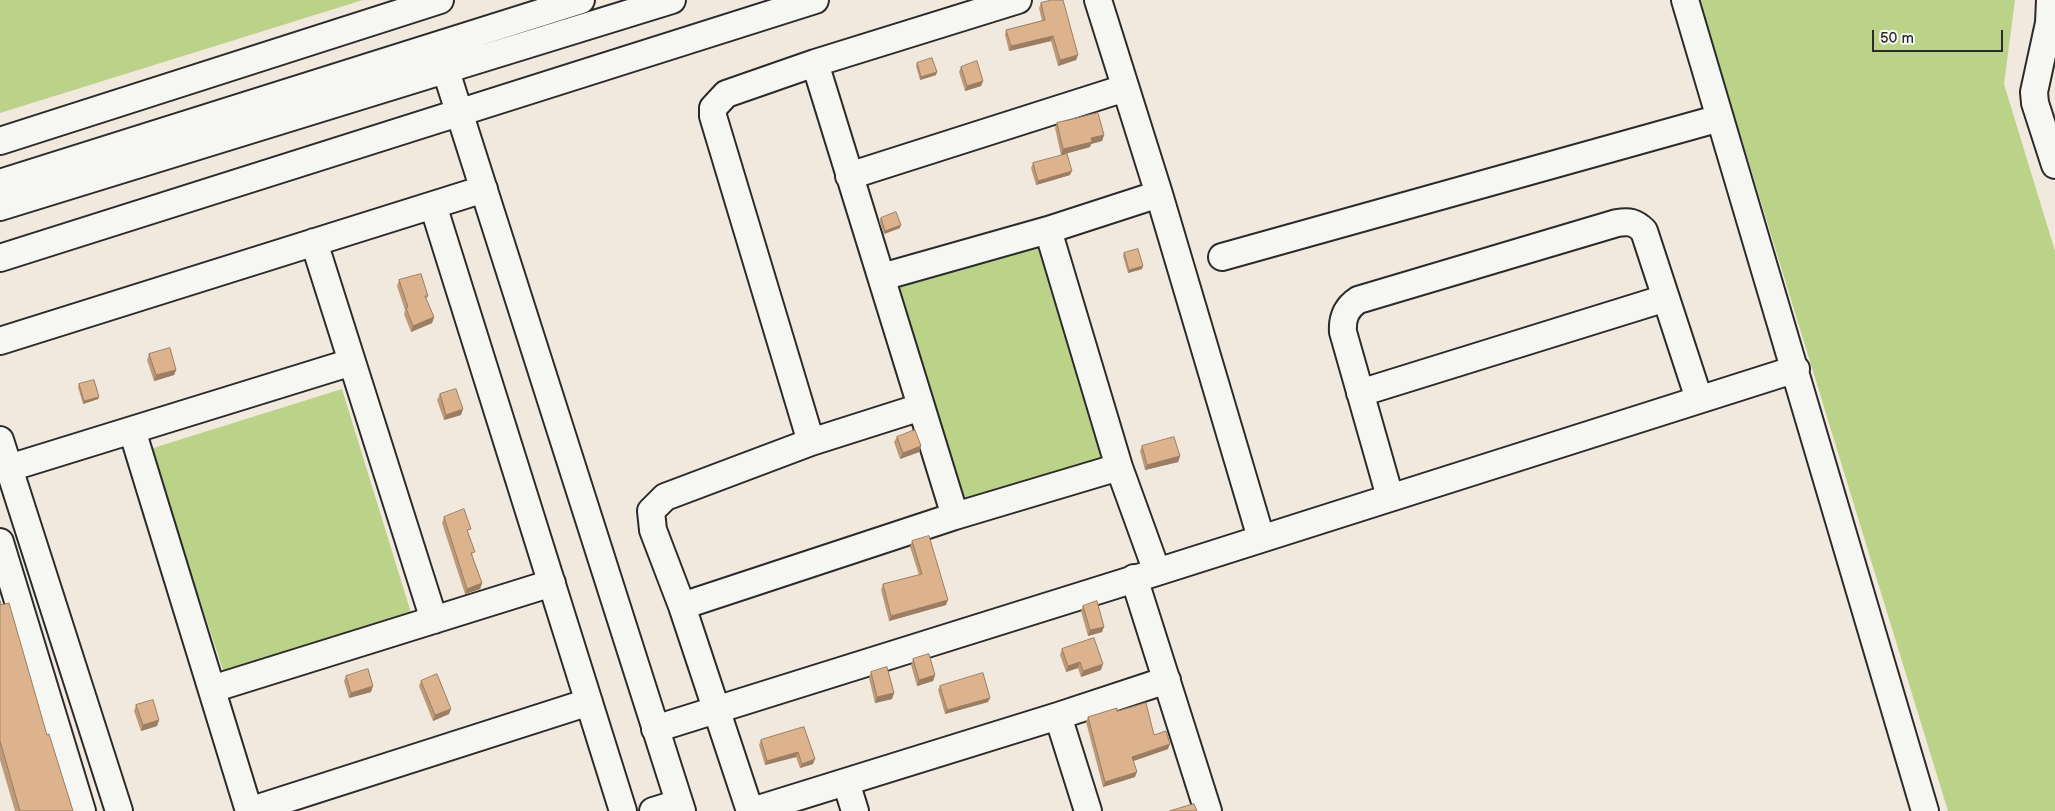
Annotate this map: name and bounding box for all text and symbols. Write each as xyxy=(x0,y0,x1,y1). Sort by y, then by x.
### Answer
scale bar xyxy=(1875,20,2006,52)
text: 50 m xyxy=(1880,29,1914,48)

